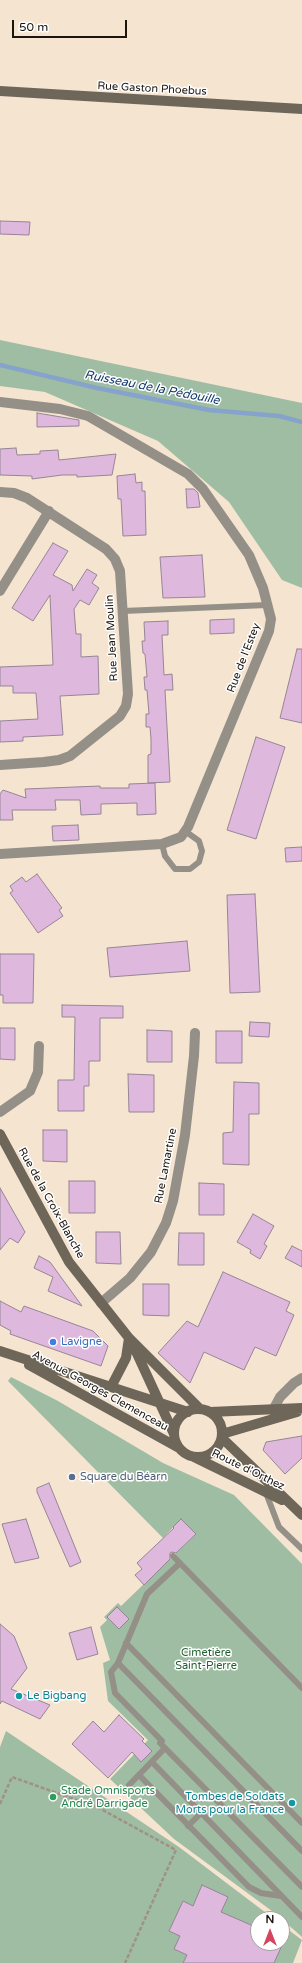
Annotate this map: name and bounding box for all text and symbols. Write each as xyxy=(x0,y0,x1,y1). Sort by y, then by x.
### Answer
scale bar xyxy=(14,12,129,38)
text: 50 m xyxy=(19,20,48,34)
street label: Rue Gaston Phoebus xyxy=(97,80,207,98)
water label: Ruisseau de la Pédouille xyxy=(83,368,221,408)
street label: Rue Jean Moulin xyxy=(103,594,121,682)
street label: Rue de l'Estey xyxy=(225,621,263,695)
street label: Rue Lamartine xyxy=(152,1127,180,1205)
street label: Rue de la Croix-Blanche xyxy=(15,1145,87,1261)
place label: Lavigne xyxy=(61,1335,102,1349)
marker: Lavigne xyxy=(48,1337,58,1347)
street label: Avenue Georges Clemenceau xyxy=(30,1348,170,1434)
street label: Route d'Orthez xyxy=(209,1447,287,1493)
place label: Square du Béarn xyxy=(80,1470,167,1484)
marker: Square du Béarn xyxy=(67,1472,77,1482)
park label: Cimetière Saint-Pierre xyxy=(175,1646,237,1672)
place label: Le Bigbang xyxy=(27,1689,86,1703)
marker: Le Bigbang xyxy=(14,1691,24,1701)
place label: Stade Omnisports André Darrigade xyxy=(61,1784,155,1810)
place label: Tombes de Soldats Morts pour la France xyxy=(176,1790,284,1816)
marker: Stade Omnisports André Darrigade xyxy=(48,1792,58,1802)
marker: Tombes de Soldats Morts pour la France xyxy=(287,1798,297,1808)
north arrow xyxy=(250,1911,290,1951)
text: N xyxy=(266,1913,274,1926)

